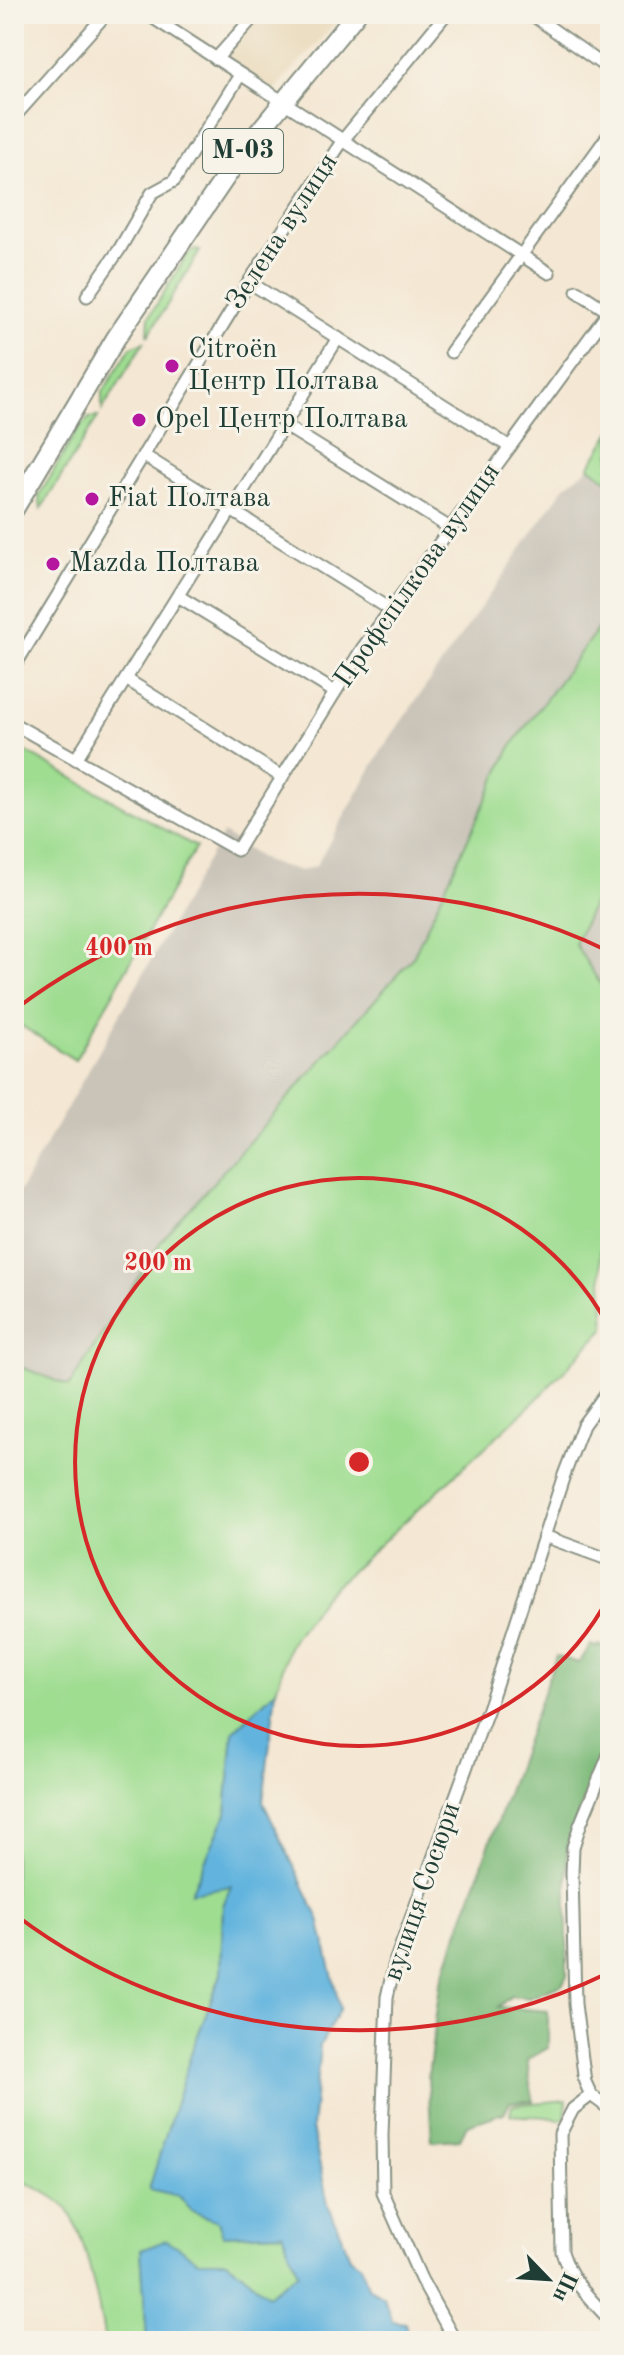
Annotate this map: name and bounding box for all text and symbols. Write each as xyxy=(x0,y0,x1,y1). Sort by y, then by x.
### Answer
road number: М-03 xyxy=(203,129,283,173)
street label: Зелена вулиця xyxy=(222,149,344,315)
place label: Citroën Центр Полтава xyxy=(188,336,379,396)
marker: Citroën Центр Полтава xyxy=(163,357,181,375)
place label: Opel Центр Полтава xyxy=(155,406,408,434)
marker: Opel Центр Полтава xyxy=(130,411,148,429)
street label: Профспілкова вулиця xyxy=(330,459,506,693)
place label: Fiat Полтава xyxy=(108,485,271,513)
marker: Fiat Полтава xyxy=(83,490,101,508)
place label: Mazda Полтава xyxy=(69,550,259,578)
marker: Mazda Полтава xyxy=(44,555,62,573)
text: 400 m xyxy=(85,937,153,961)
text: 200 m xyxy=(124,1252,192,1276)
centre of rings xyxy=(345,1448,373,1476)
street label: вулиця Сосюри xyxy=(379,1799,467,1985)
north arrow xyxy=(508,2239,588,2319)
text: Пн xyxy=(548,2268,581,2305)

